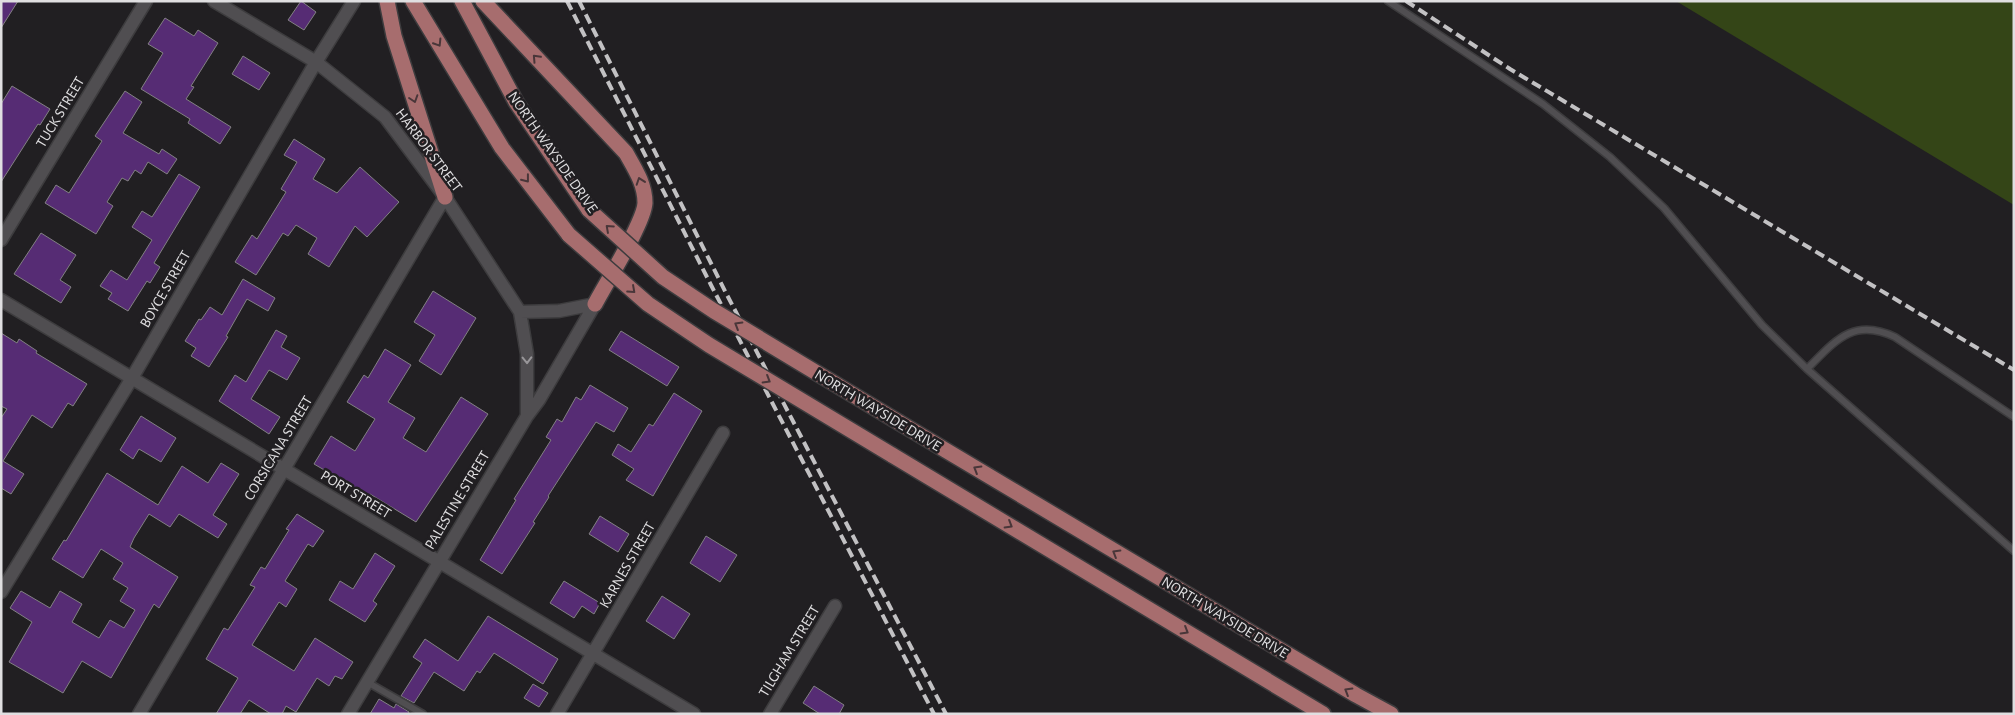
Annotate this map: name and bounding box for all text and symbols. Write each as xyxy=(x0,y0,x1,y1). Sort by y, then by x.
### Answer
one-way arrow xyxy=(432,37,442,46)
one-way arrow xyxy=(533,54,542,63)
street label: TUCK STREET xyxy=(34,74,88,150)
street label: NORTH WAYSIDE DRIVE xyxy=(505,89,600,216)
one-way arrow xyxy=(408,94,418,102)
street label: HARBOR STREET xyxy=(393,106,465,195)
one-way arrow xyxy=(521,173,529,182)
one-way arrow xyxy=(636,177,646,186)
one-way arrow xyxy=(605,225,614,234)
street label: BOYCE STREET xyxy=(137,248,194,330)
one-way arrow xyxy=(626,284,635,293)
one-way arrow xyxy=(735,322,744,332)
one-way arrow xyxy=(522,357,532,365)
street label: NORTH WAYSIDE DRIVE xyxy=(812,367,943,454)
one-way arrow xyxy=(762,374,771,384)
street label: CORSICANA STREET xyxy=(241,393,316,503)
street label: PALESTINE STREET xyxy=(422,448,493,552)
one-way arrow xyxy=(973,466,982,476)
street label: PORT STREET xyxy=(318,468,394,522)
street label: KARNES STREET xyxy=(597,519,658,611)
one-way arrow xyxy=(1004,519,1013,529)
one-way arrow xyxy=(1113,549,1122,559)
street label: NORTH WAYSIDE DRIVE xyxy=(1159,574,1290,661)
street label: TILGHAM STREET xyxy=(756,602,823,700)
one-way arrow xyxy=(1179,624,1188,634)
one-way arrow xyxy=(1344,687,1353,697)

